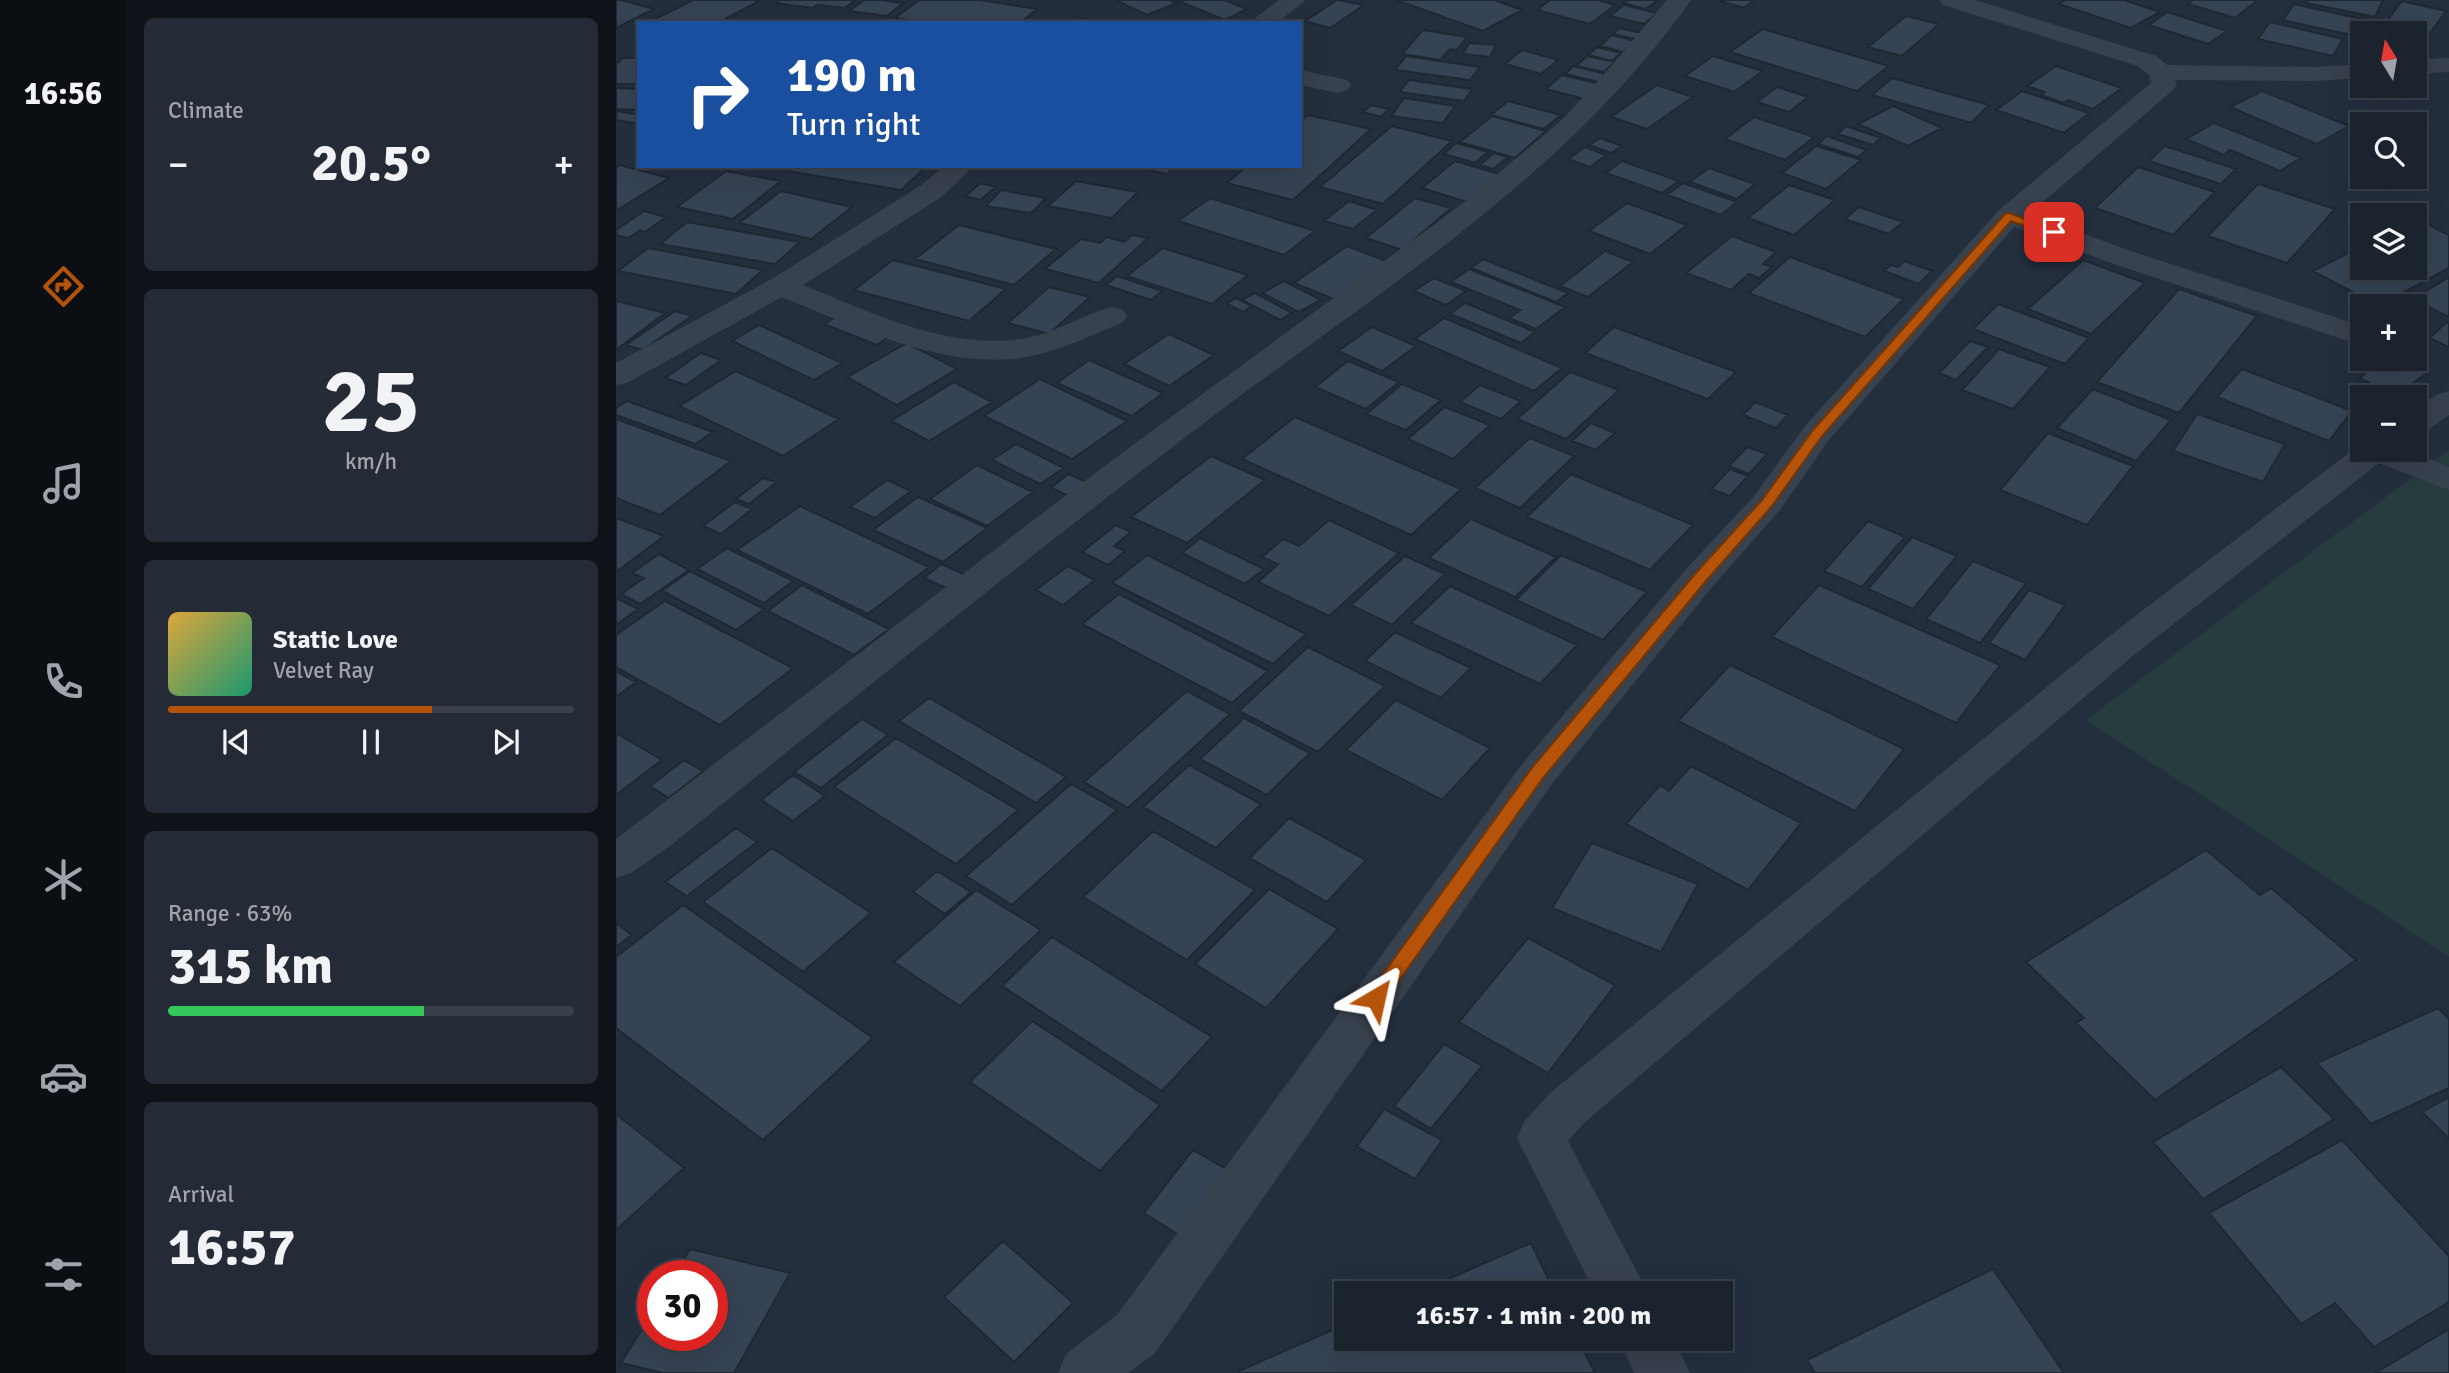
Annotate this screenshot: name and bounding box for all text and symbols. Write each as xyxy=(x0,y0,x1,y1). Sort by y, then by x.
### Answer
north arrow xyxy=(2350,21,2427,98)
map controls xyxy=(2350,21,2427,462)
text: 190 m xyxy=(787,45,917,105)
icon: right xyxy=(672,49,763,140)
text: 16:56 xyxy=(24,74,102,113)
text: Climate xyxy=(168,96,244,125)
text: Turn right xyxy=(787,105,920,144)
button: search xyxy=(2350,112,2427,189)
text: 20.5° xyxy=(311,131,431,195)
text: − xyxy=(168,141,189,188)
text: + xyxy=(553,141,574,188)
pin xyxy=(2024,202,2084,262)
button: layers xyxy=(2350,203,2427,280)
icon: arrive xyxy=(2035,213,2073,251)
icon: directions xyxy=(39,262,88,311)
button: + xyxy=(2350,294,2427,371)
text: 25 xyxy=(322,345,420,458)
button: − xyxy=(2350,385,2427,462)
text: km/h xyxy=(345,447,397,476)
icon: music xyxy=(39,459,88,508)
text: Static Love xyxy=(273,624,398,656)
text: Velvet Ray xyxy=(273,656,374,685)
icon: phone xyxy=(39,657,88,706)
icon: previous xyxy=(217,723,255,761)
icon: pause xyxy=(352,723,390,761)
icon: next xyxy=(487,723,525,761)
icon: climate xyxy=(39,855,88,904)
text: Range · 63% xyxy=(168,899,292,928)
text: 315 km xyxy=(168,934,333,998)
position arrow xyxy=(1339,961,1413,1035)
icon: car xyxy=(39,1052,88,1101)
text: Arrival xyxy=(168,1180,234,1209)
text: 16:57 xyxy=(168,1215,296,1279)
icon: filters xyxy=(39,1250,88,1299)
speed limit sign: 30 xyxy=(637,1260,728,1351)
text: 16:57 · 1 min · 200 m xyxy=(1416,1300,1651,1332)

